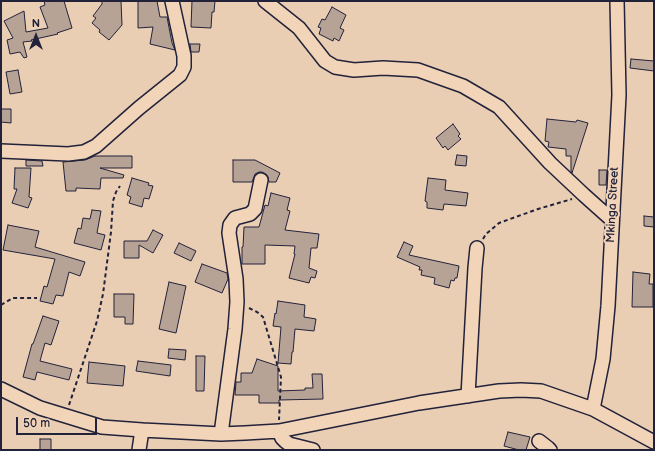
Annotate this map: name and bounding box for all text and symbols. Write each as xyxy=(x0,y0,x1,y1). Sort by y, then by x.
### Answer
north arrow xyxy=(16,16,56,56)
text: N xyxy=(32,17,40,30)
street label: Mkinga Street xyxy=(604,167,622,243)
scale bar xyxy=(18,409,99,435)
text: 50 m xyxy=(23,416,50,431)

